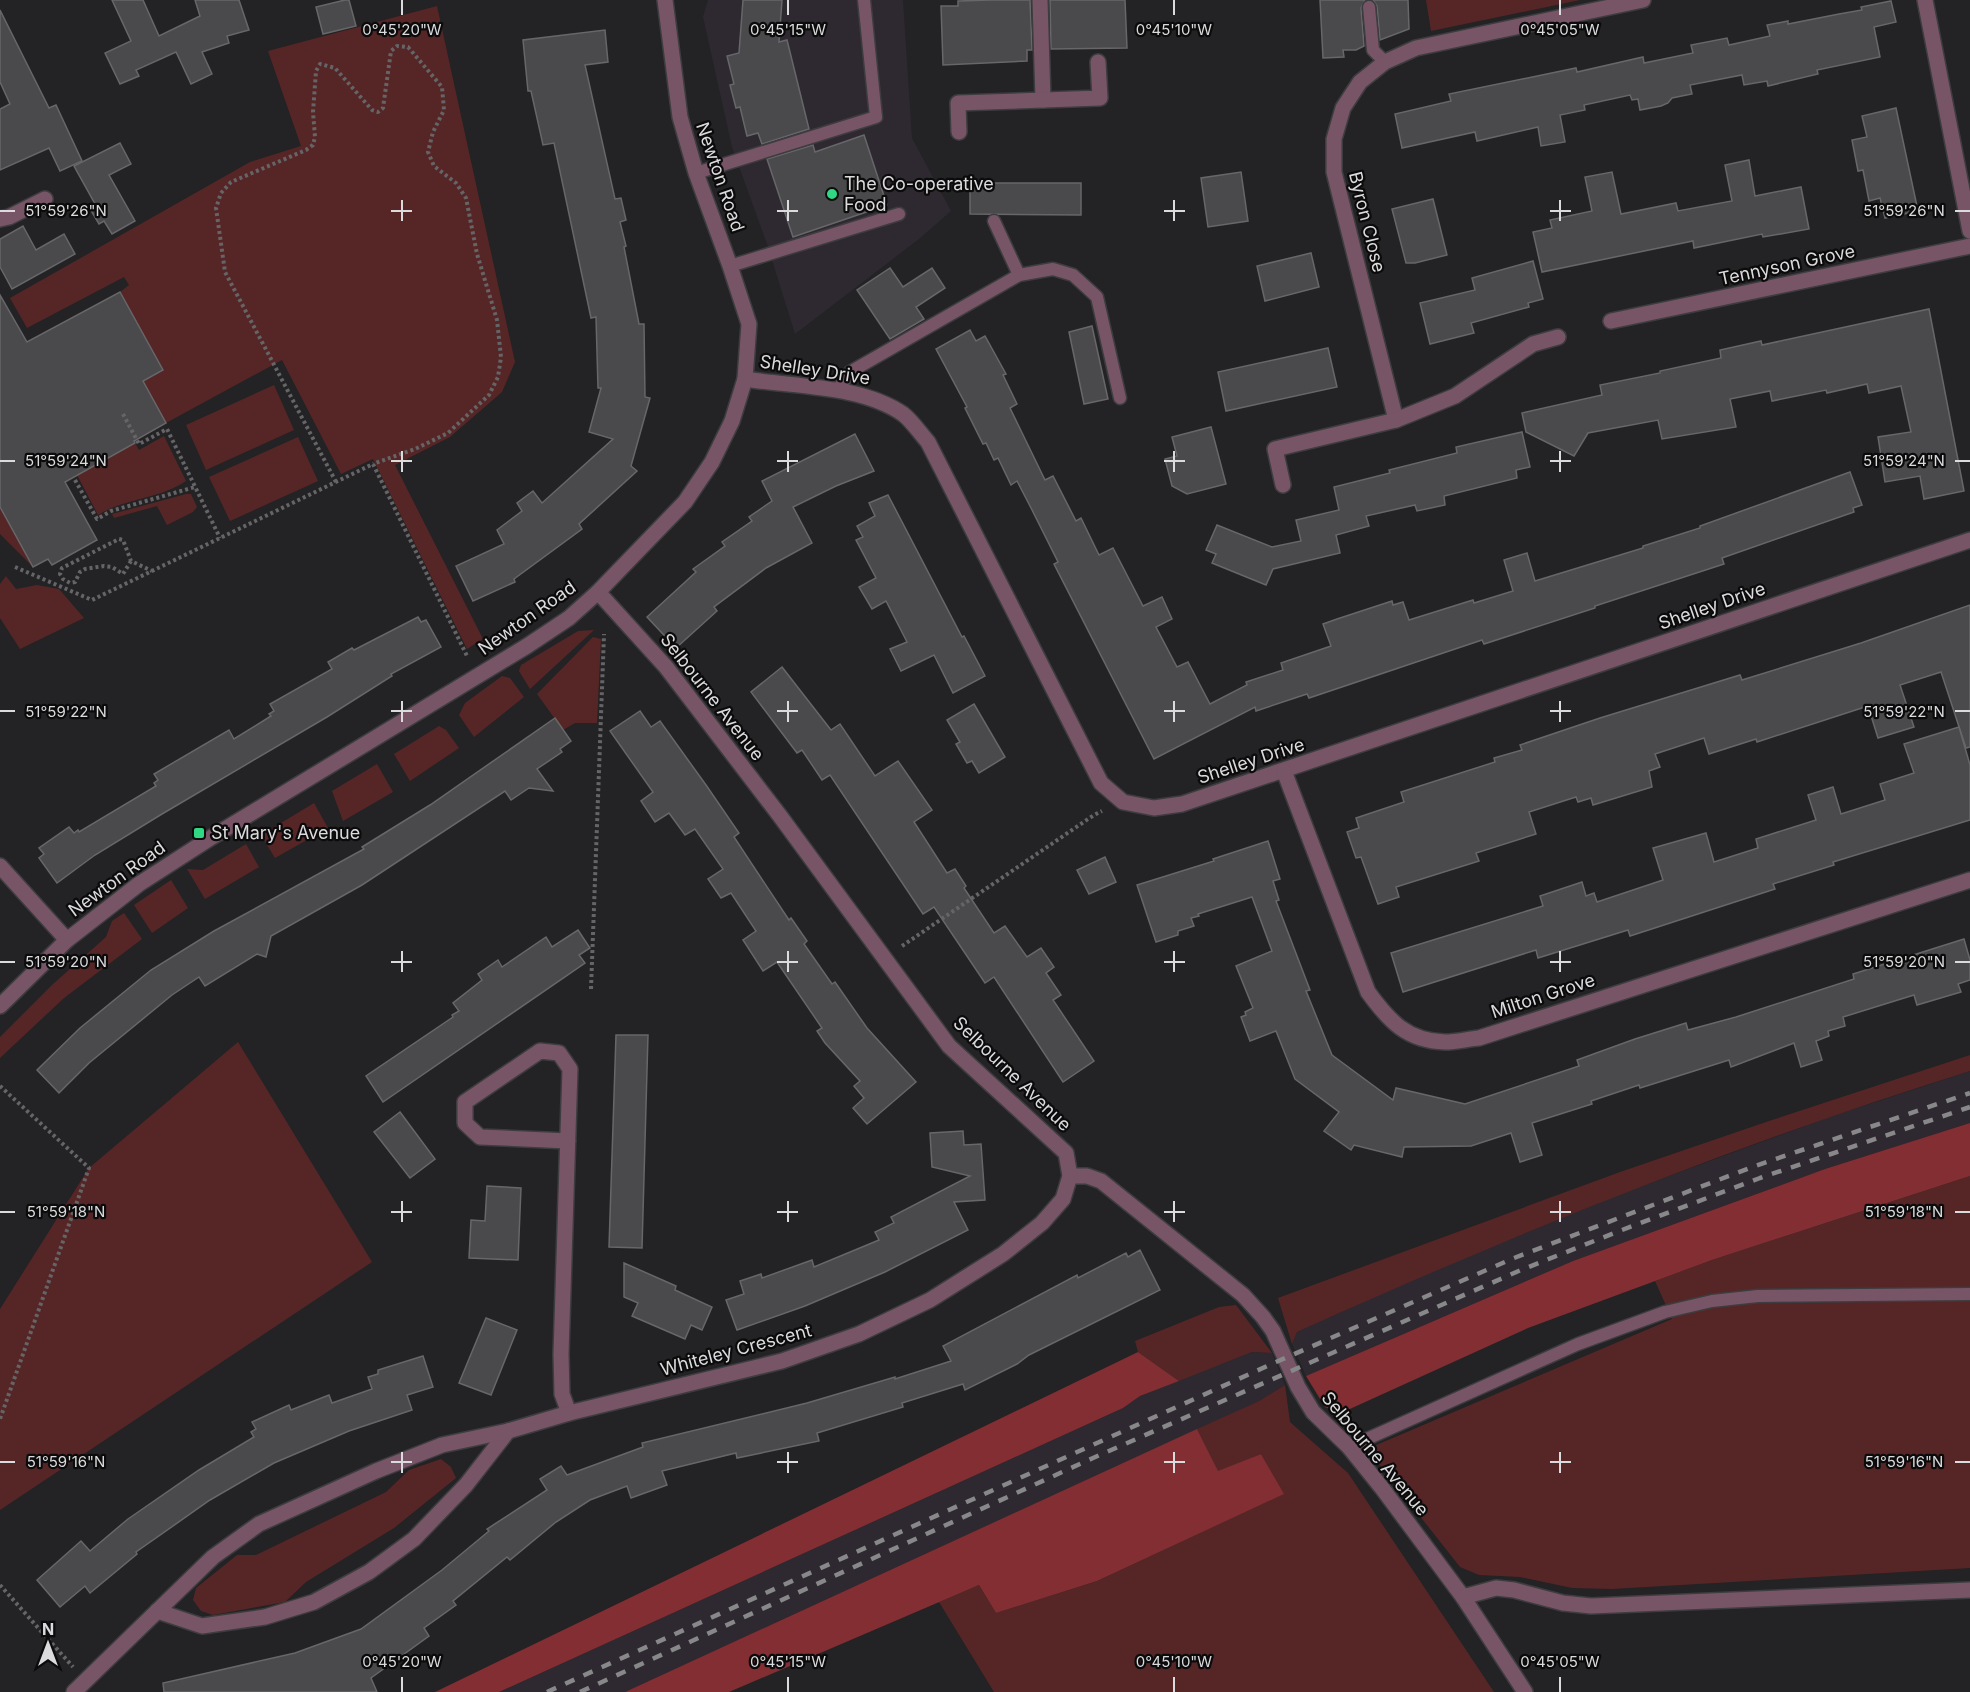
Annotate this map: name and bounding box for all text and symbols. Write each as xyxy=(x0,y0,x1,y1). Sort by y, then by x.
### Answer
text: 0°45'20"W xyxy=(362,20,442,39)
text: 0°45'15"W xyxy=(750,20,826,39)
text: 0°45'10"W xyxy=(1136,20,1212,39)
text: 0°45'05"W xyxy=(1520,20,1600,39)
street label: Newton Road xyxy=(692,119,749,234)
street label: Byron Close xyxy=(1345,169,1390,274)
place label: The Co-operative Food xyxy=(844,173,994,215)
marker: The Co-operative Food xyxy=(825,187,839,201)
text: 51°59'26"N xyxy=(25,201,107,220)
text: 51°59'26"N xyxy=(1863,201,1945,220)
street label: Tennyson Grove xyxy=(1717,240,1857,289)
street label: Shelley Drive xyxy=(758,350,872,389)
text: 51°59'24"N xyxy=(25,451,107,470)
text: 51°59'24"N xyxy=(1863,451,1945,470)
street label: Newton Road xyxy=(474,576,579,659)
street label: Shelley Drive xyxy=(1656,577,1768,634)
street label: Selbourne Avenue xyxy=(656,629,768,764)
text: 51°59'22"N xyxy=(25,702,107,721)
text: 51°59'22"N xyxy=(1863,702,1945,721)
street label: Shelley Drive xyxy=(1195,733,1307,788)
place label: St Mary's Avenue xyxy=(211,822,360,843)
marker: St Mary's Avenue xyxy=(192,826,206,840)
street label: Newton Road xyxy=(64,837,169,921)
text: 51°59'20"N xyxy=(25,952,107,971)
text: 51°59'20"N xyxy=(1863,952,1945,971)
street label: Milton Grove xyxy=(1488,969,1597,1022)
street label: Selbourne Avenue xyxy=(949,1012,1076,1135)
text: 51°59'18"N xyxy=(27,1202,105,1221)
text: 51°59'18"N xyxy=(1865,1202,1943,1221)
street label: Whiteley Crescent xyxy=(658,1319,814,1380)
street label: Selbourne Avenue xyxy=(1317,1387,1433,1520)
text: 51°59'16"N xyxy=(27,1452,105,1471)
text: 51°59'16"N xyxy=(1865,1452,1943,1471)
north arrow xyxy=(18,1614,78,1674)
text: N xyxy=(42,1619,54,1639)
text: 0°45'20"W xyxy=(362,1652,442,1671)
text: 0°45'15"W xyxy=(750,1652,826,1671)
text: 0°45'10"W xyxy=(1136,1652,1212,1671)
text: 0°45'05"W xyxy=(1520,1652,1600,1671)

